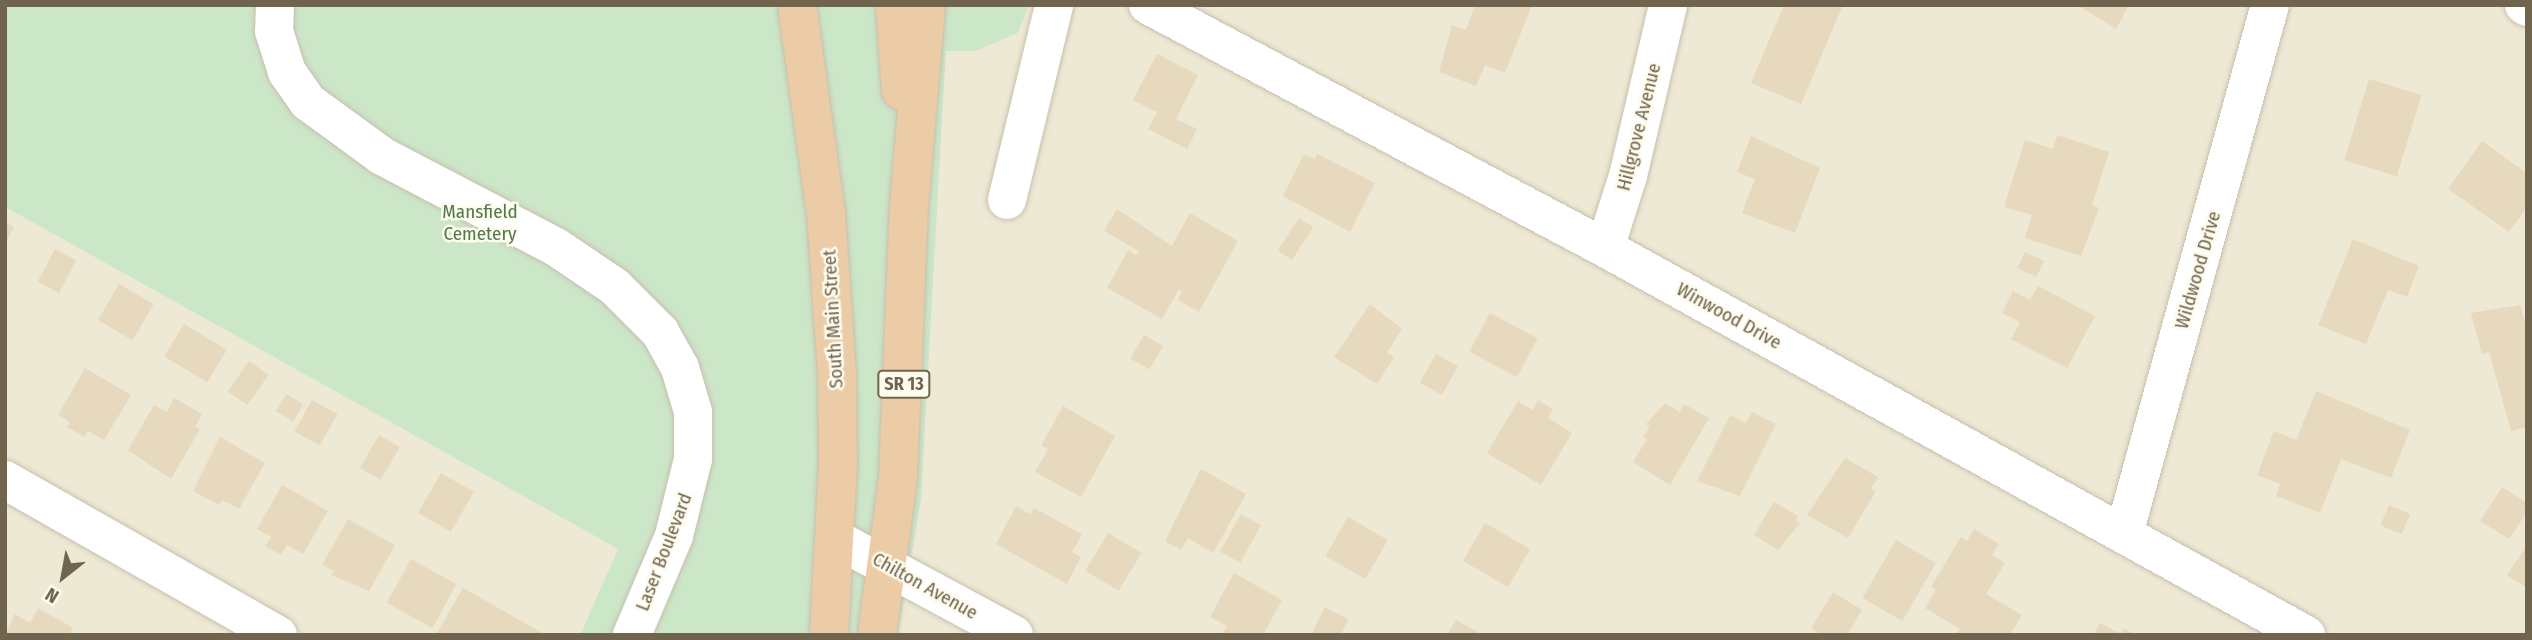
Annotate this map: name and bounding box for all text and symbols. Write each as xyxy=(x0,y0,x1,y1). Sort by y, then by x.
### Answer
street label: Hillgrove Avenue xyxy=(1612,61,1666,193)
park label: Mansfield Cemetery xyxy=(442,201,518,245)
street label: Wildwood Drive xyxy=(2170,208,2226,332)
street label: South Main Street xyxy=(818,249,848,389)
street label: Winwood Drive xyxy=(1673,278,1785,354)
road number: SR 13 xyxy=(876,370,932,398)
street label: Laser Boulevard xyxy=(631,490,697,614)
north arrow xyxy=(28,542,98,612)
street label: Chilton Avenue xyxy=(868,548,982,624)
text: N xyxy=(41,583,63,608)

